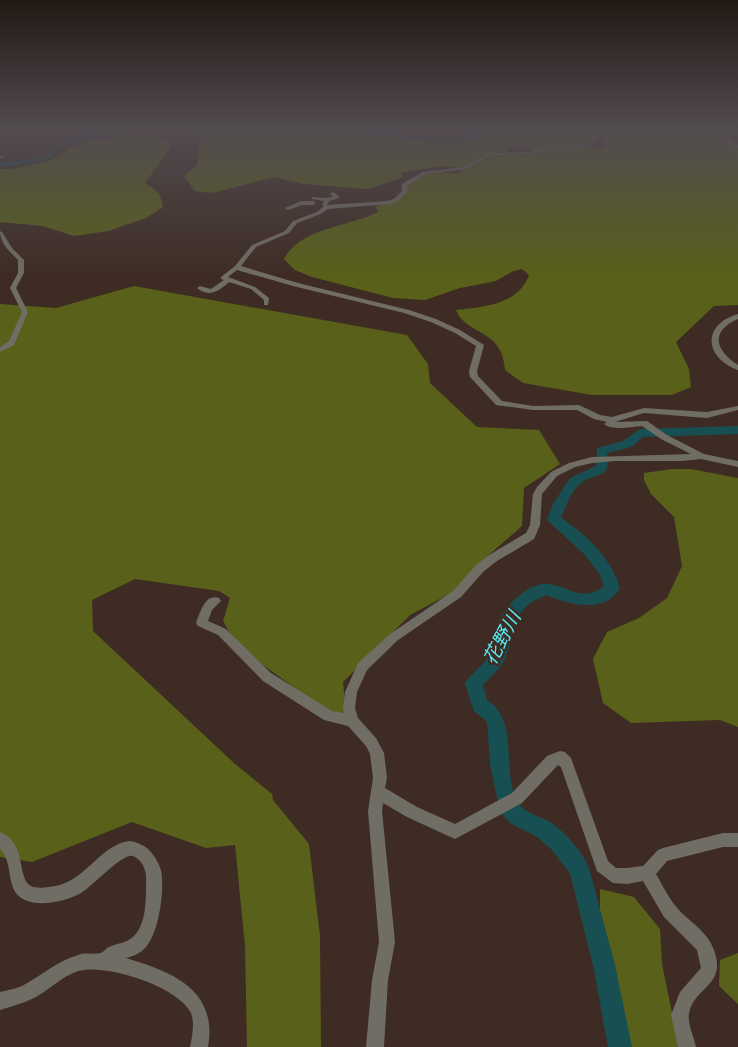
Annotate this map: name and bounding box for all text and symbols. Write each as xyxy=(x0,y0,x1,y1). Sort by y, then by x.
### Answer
water label: 花野川 xyxy=(479,606,526,668)

